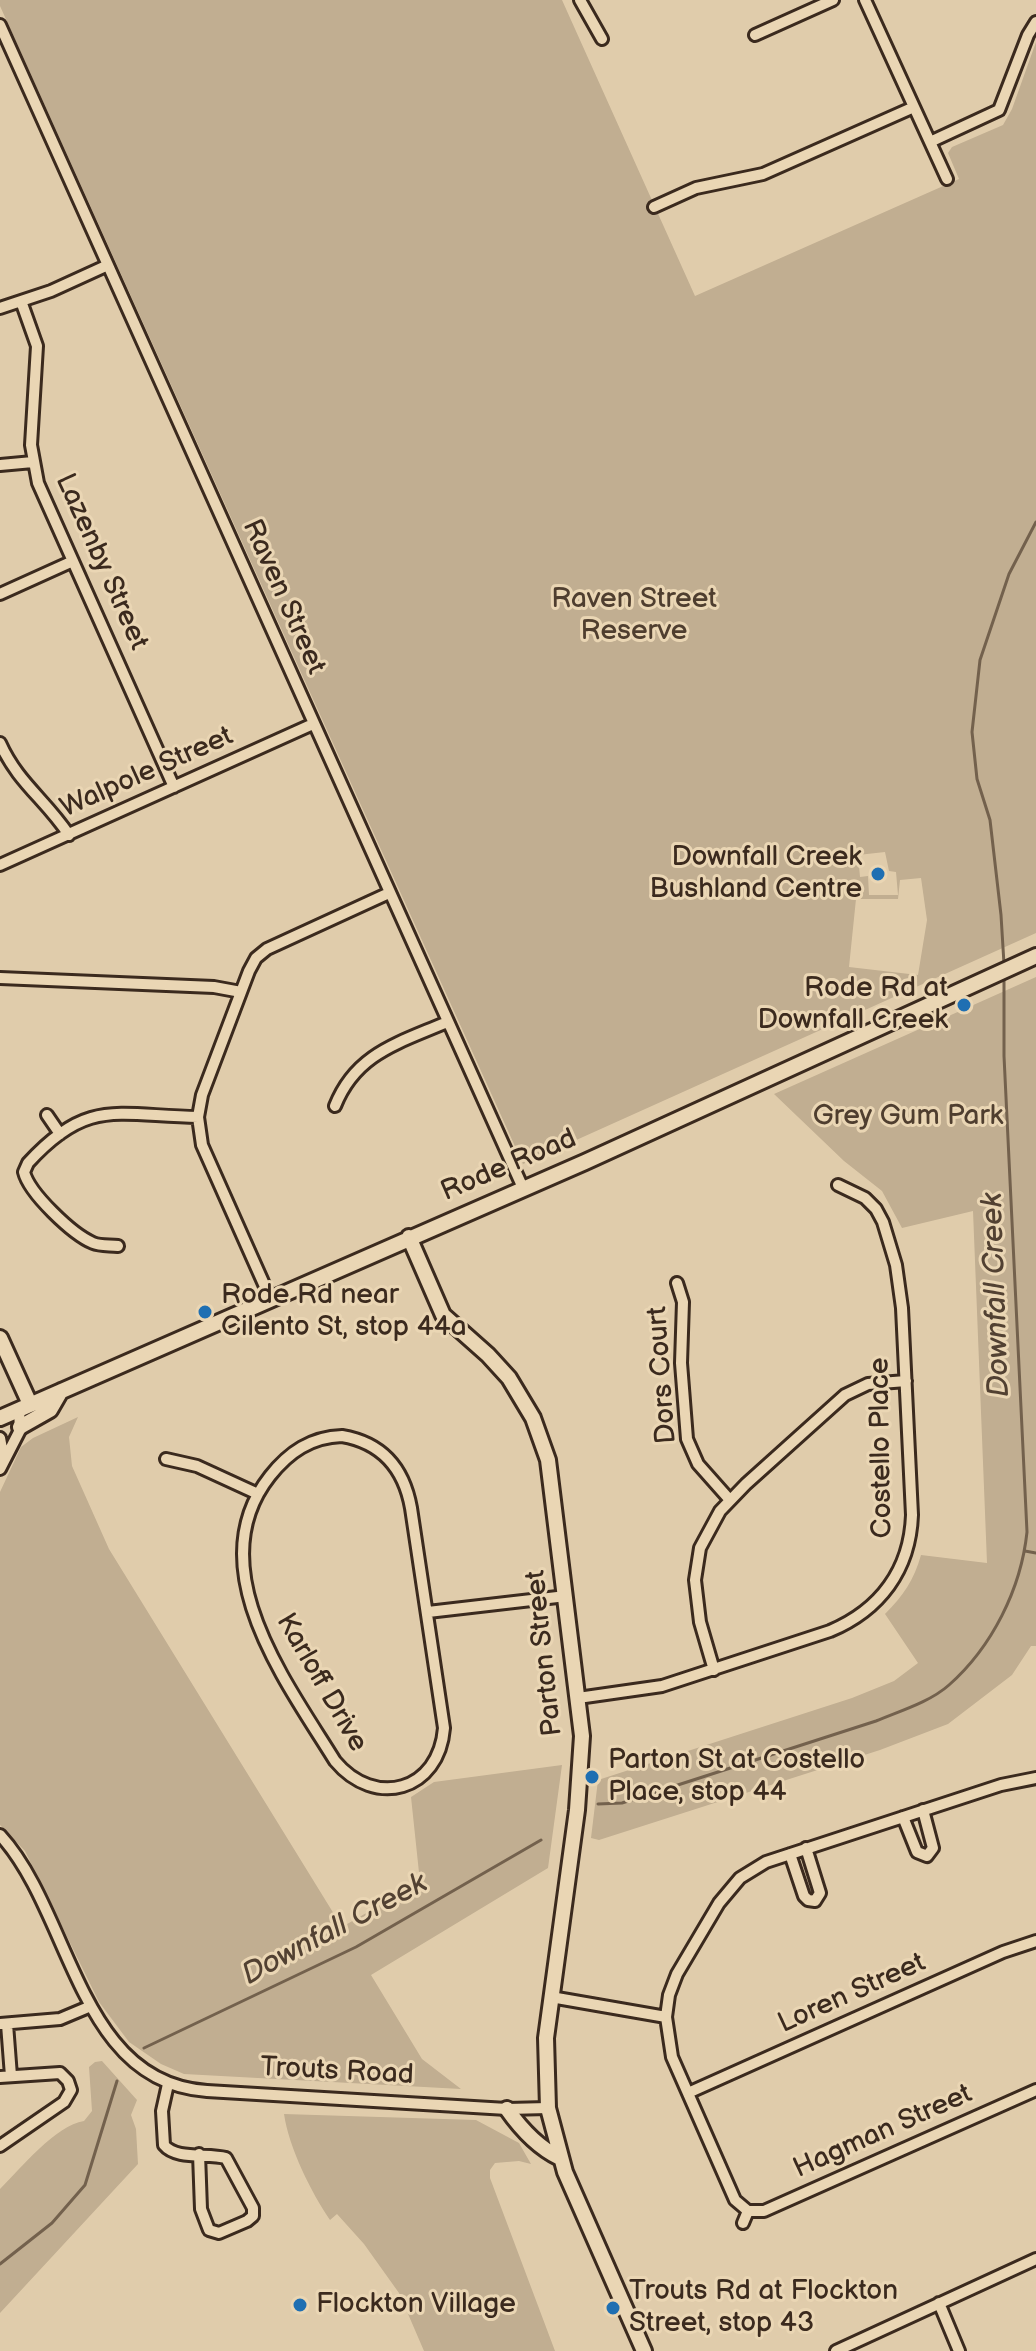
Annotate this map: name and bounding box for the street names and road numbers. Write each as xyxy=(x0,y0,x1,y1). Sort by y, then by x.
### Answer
street label: Lazenby Street xyxy=(47,469,155,655)
street label: Raven Street xyxy=(234,514,332,680)
street label: Walpole Street xyxy=(56,720,238,826)
street label: Rode Road xyxy=(436,1122,582,1210)
street label: Dors Court xyxy=(641,1305,685,1445)
street label: Costello Place xyxy=(864,1357,900,1539)
street label: Parton Street xyxy=(520,1568,570,1738)
street label: Karloff Drive xyxy=(268,1608,374,1758)
street label: Loren Street xyxy=(773,1947,931,2041)
street label: Trouts Road xyxy=(259,2051,415,2093)
street label: Hagman Street xyxy=(789,2078,977,2186)

